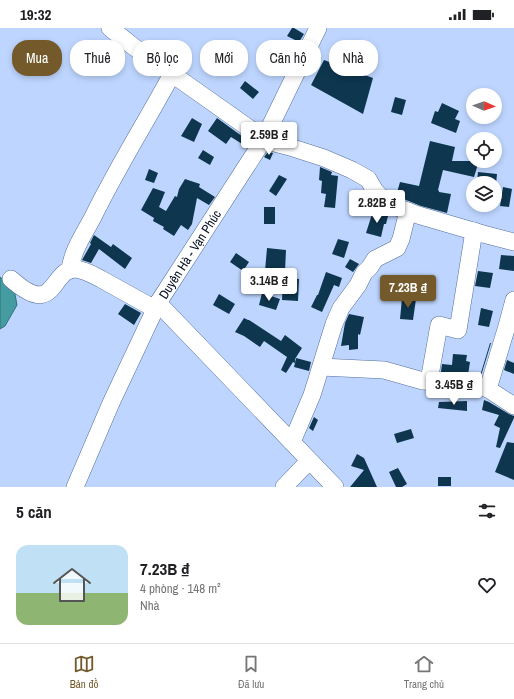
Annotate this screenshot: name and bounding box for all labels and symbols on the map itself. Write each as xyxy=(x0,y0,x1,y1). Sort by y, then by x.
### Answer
north arrow xyxy=(466,88,502,124)
pin: 2.59B ₫ xyxy=(232,122,306,156)
pin: 2.82B ₫ xyxy=(340,190,414,224)
street label: Duyên Hà - Vạn Phúc xyxy=(155,207,225,302)
pin: 3.14B ₫ xyxy=(232,268,306,302)
pin: 7.23B ₫ xyxy=(371,275,445,309)
pin: 3.45B ₫ xyxy=(417,372,491,406)

